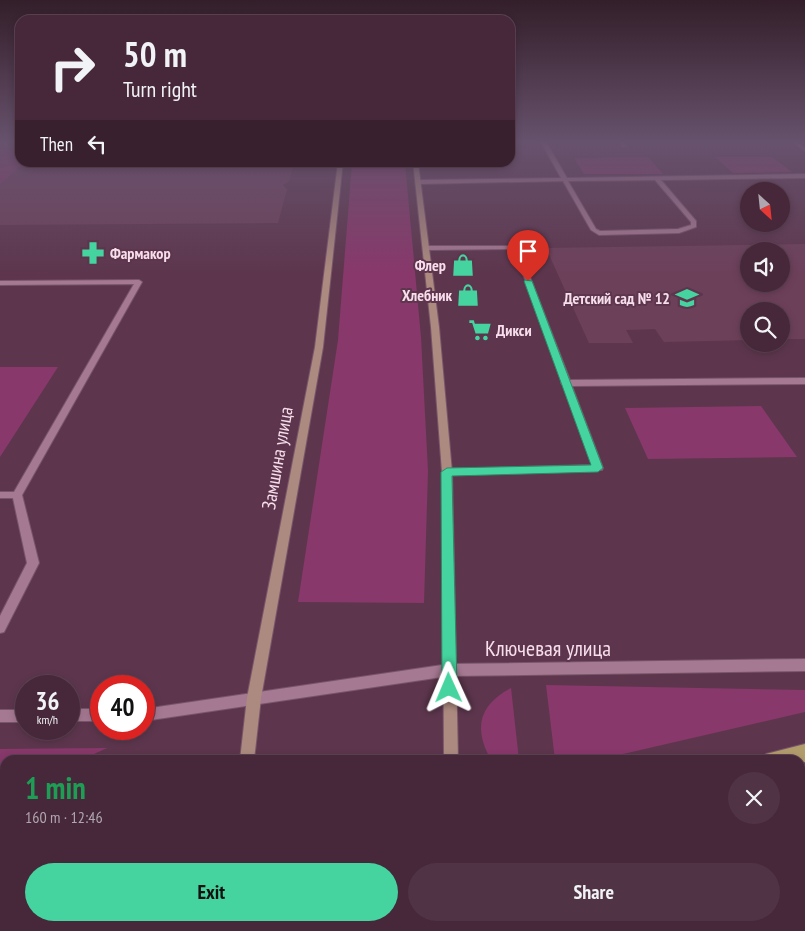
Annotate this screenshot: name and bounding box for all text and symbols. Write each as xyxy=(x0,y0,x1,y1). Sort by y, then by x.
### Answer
text: 50 m xyxy=(123,31,187,77)
icon: right xyxy=(40,35,105,100)
text: Turn right xyxy=(123,75,197,103)
icon: left xyxy=(83,130,111,158)
text: Then xyxy=(40,132,73,156)
north arrow xyxy=(740,182,790,232)
map controls xyxy=(740,182,790,352)
pin xyxy=(507,230,549,281)
icon: arrive xyxy=(514,237,542,265)
pharmacy icon: Фармакор xyxy=(80,240,106,266)
button: sound xyxy=(740,242,790,292)
place label: Фармакор xyxy=(110,243,171,263)
shop icon: Флер xyxy=(450,252,476,278)
place label: Флер xyxy=(415,255,446,275)
shop icon: Хлебник xyxy=(455,282,481,308)
place label: Хлебник xyxy=(402,285,452,305)
school or university icon: Детский сад № 12 xyxy=(674,285,700,311)
place label: Детский сад № 12 xyxy=(563,288,670,308)
button: search xyxy=(740,302,790,352)
supermarket icon: Дикси xyxy=(467,317,493,343)
place label: Дикси xyxy=(496,320,532,340)
street label: Замшина улица xyxy=(256,405,298,511)
street label: Ключевая улица xyxy=(485,634,611,662)
position arrow xyxy=(422,661,474,713)
speed limit sign: 40 xyxy=(90,675,155,740)
text: 36 xyxy=(36,685,59,717)
text: km/h xyxy=(37,712,58,727)
text: 1 min xyxy=(25,768,86,807)
button: close xyxy=(728,772,780,824)
text: 160 m · 12:46 xyxy=(25,807,103,827)
button: Exit xyxy=(25,863,398,921)
button: Share xyxy=(408,863,780,921)

